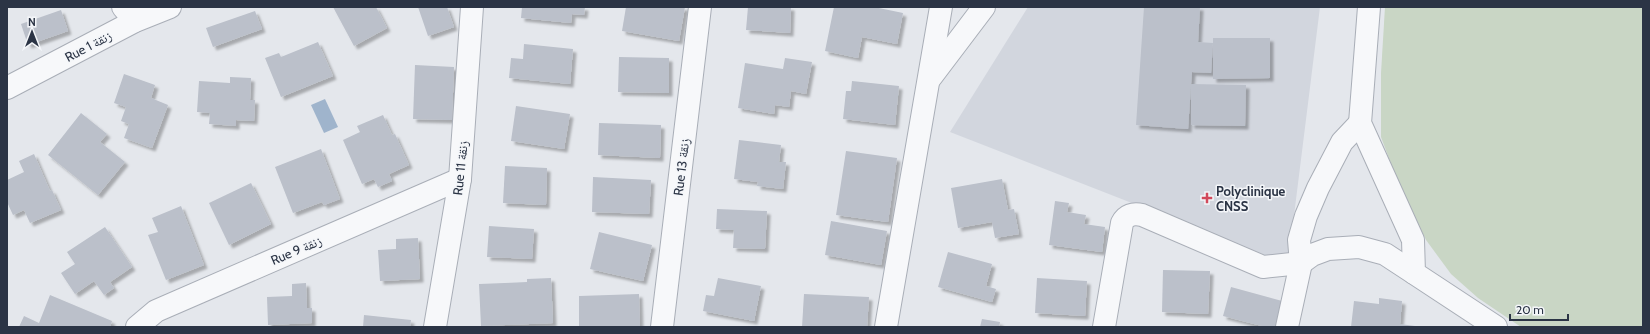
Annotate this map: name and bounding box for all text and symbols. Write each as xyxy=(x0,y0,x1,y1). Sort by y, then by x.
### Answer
north arrow xyxy=(12,12,52,52)
text: N xyxy=(28,15,36,29)
street label: Rue 1 زنقة xyxy=(62,27,115,66)
street label: Rue 13 زنقة xyxy=(670,137,693,197)
street label: Rue 11 زنقة xyxy=(449,140,472,196)
place label: Polyclinique CNSS xyxy=(1216,183,1286,214)
marker: Polyclinique CNSS xyxy=(1201,192,1213,204)
street label: Rue 9 زنقة xyxy=(268,232,324,269)
scale bar xyxy=(1510,296,1568,322)
text: 20 m xyxy=(1516,302,1544,317)

